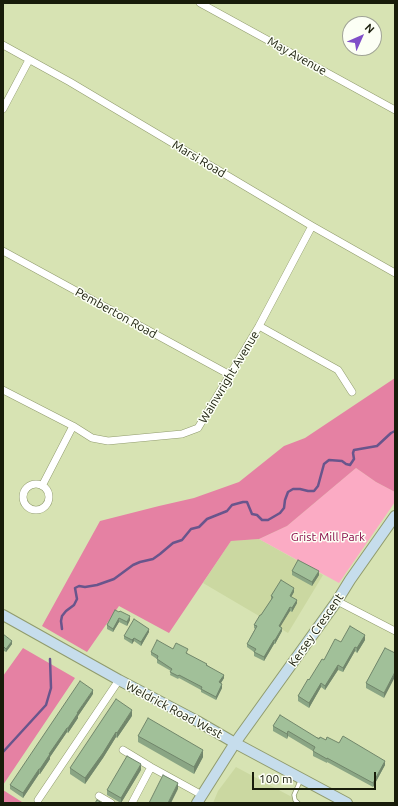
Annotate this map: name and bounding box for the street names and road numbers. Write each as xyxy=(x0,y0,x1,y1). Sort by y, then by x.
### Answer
street label: May Avenue xyxy=(265,34,329,78)
street label: Marsi Road xyxy=(170,137,228,181)
street label: Pemberton Road xyxy=(73,285,159,341)
street label: Wainwright Avenue xyxy=(196,328,262,426)
street label: Kersey Crescent xyxy=(285,591,347,669)
street label: Weldrick Road West xyxy=(123,678,225,742)

